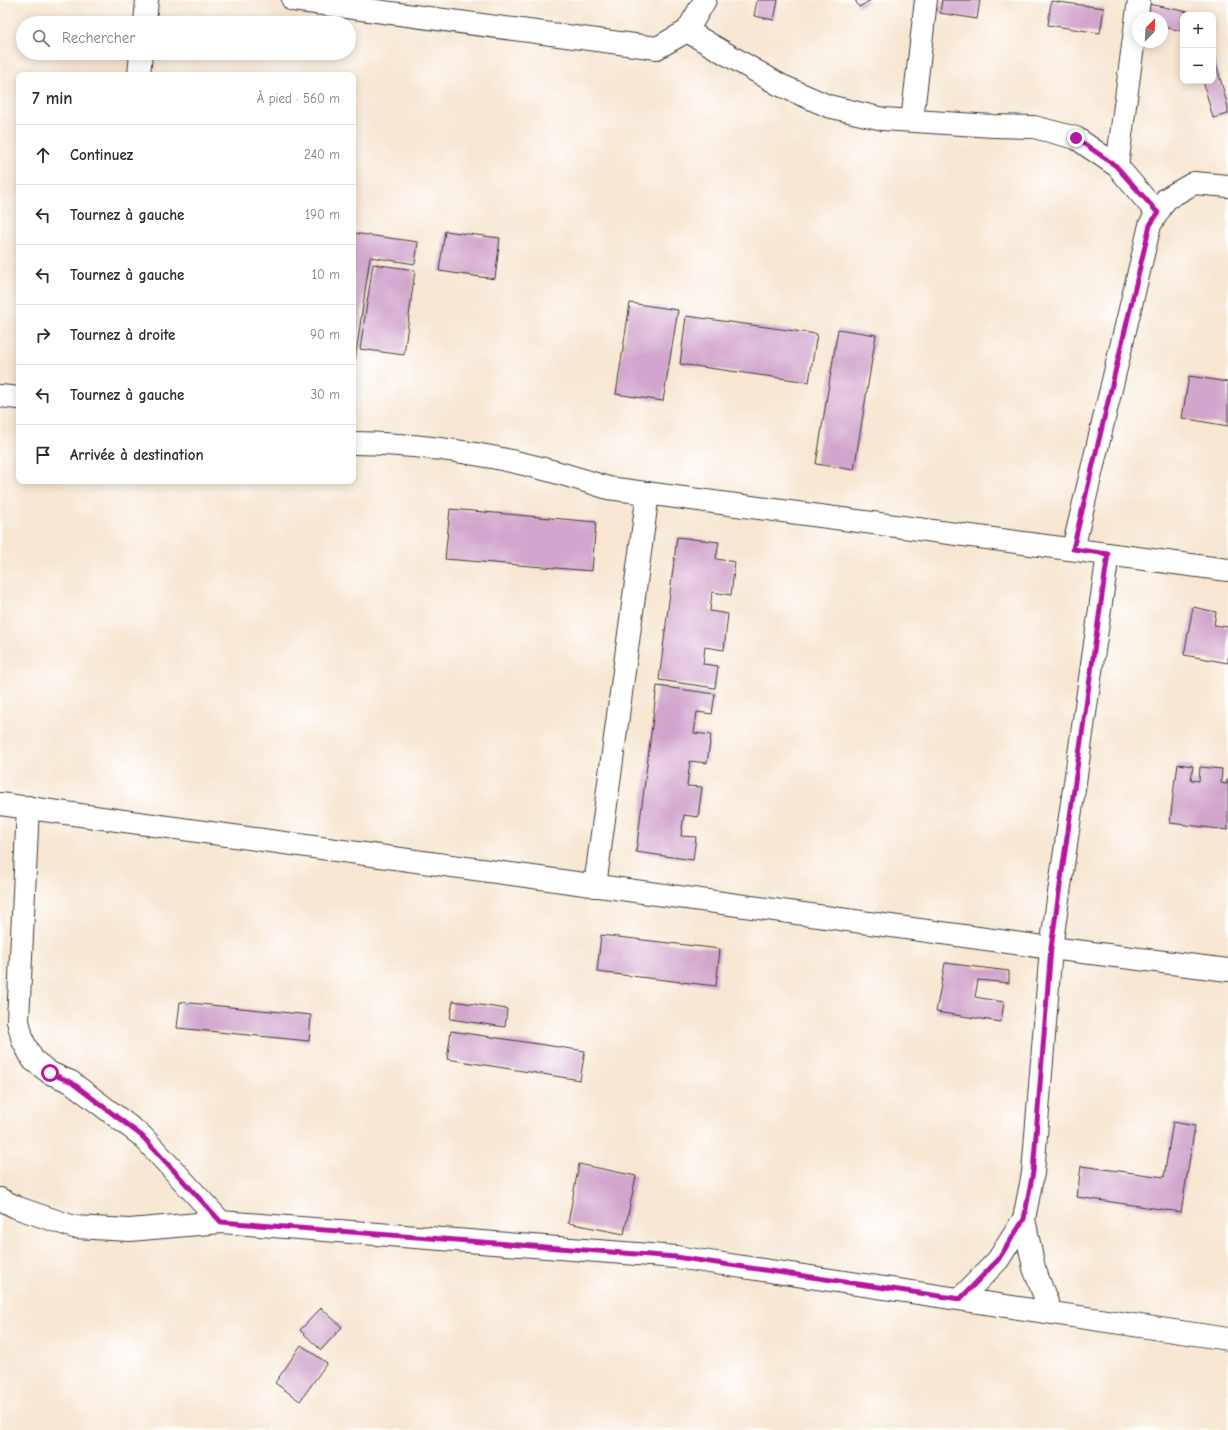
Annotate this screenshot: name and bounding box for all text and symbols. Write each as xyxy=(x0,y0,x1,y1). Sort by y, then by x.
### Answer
north arrow xyxy=(1132,12,1168,48)
map controls xyxy=(1180,12,1216,84)
button: + xyxy=(1180,12,1216,48)
search box xyxy=(16,16,356,60)
icon: search xyxy=(30,27,52,49)
text: Rechercher xyxy=(62,29,135,47)
button: − xyxy=(1180,48,1216,84)
text: 7 min xyxy=(32,89,73,108)
text: À pied · 560 m xyxy=(257,91,340,106)
route end xyxy=(1067,129,1085,147)
icon: ahead xyxy=(32,144,54,166)
text: Continuez xyxy=(70,146,133,164)
text: 240 m xyxy=(304,147,340,162)
icon: left xyxy=(32,204,54,226)
text: Tournez à gauche xyxy=(70,206,184,224)
text: 190 m xyxy=(305,207,340,222)
icon: left xyxy=(32,264,54,286)
text: Tournez à gauche xyxy=(70,266,184,284)
text: 10 m xyxy=(312,267,340,282)
icon: right xyxy=(32,324,54,346)
text: Tournez à droite xyxy=(70,326,175,344)
text: 90 m xyxy=(310,327,340,342)
icon: left xyxy=(32,384,54,406)
text: Tournez à gauche xyxy=(70,386,184,404)
text: 30 m xyxy=(310,387,340,402)
icon: arrive xyxy=(32,444,54,466)
text: Arrivée à destination xyxy=(70,446,204,464)
route start xyxy=(41,1064,59,1082)

